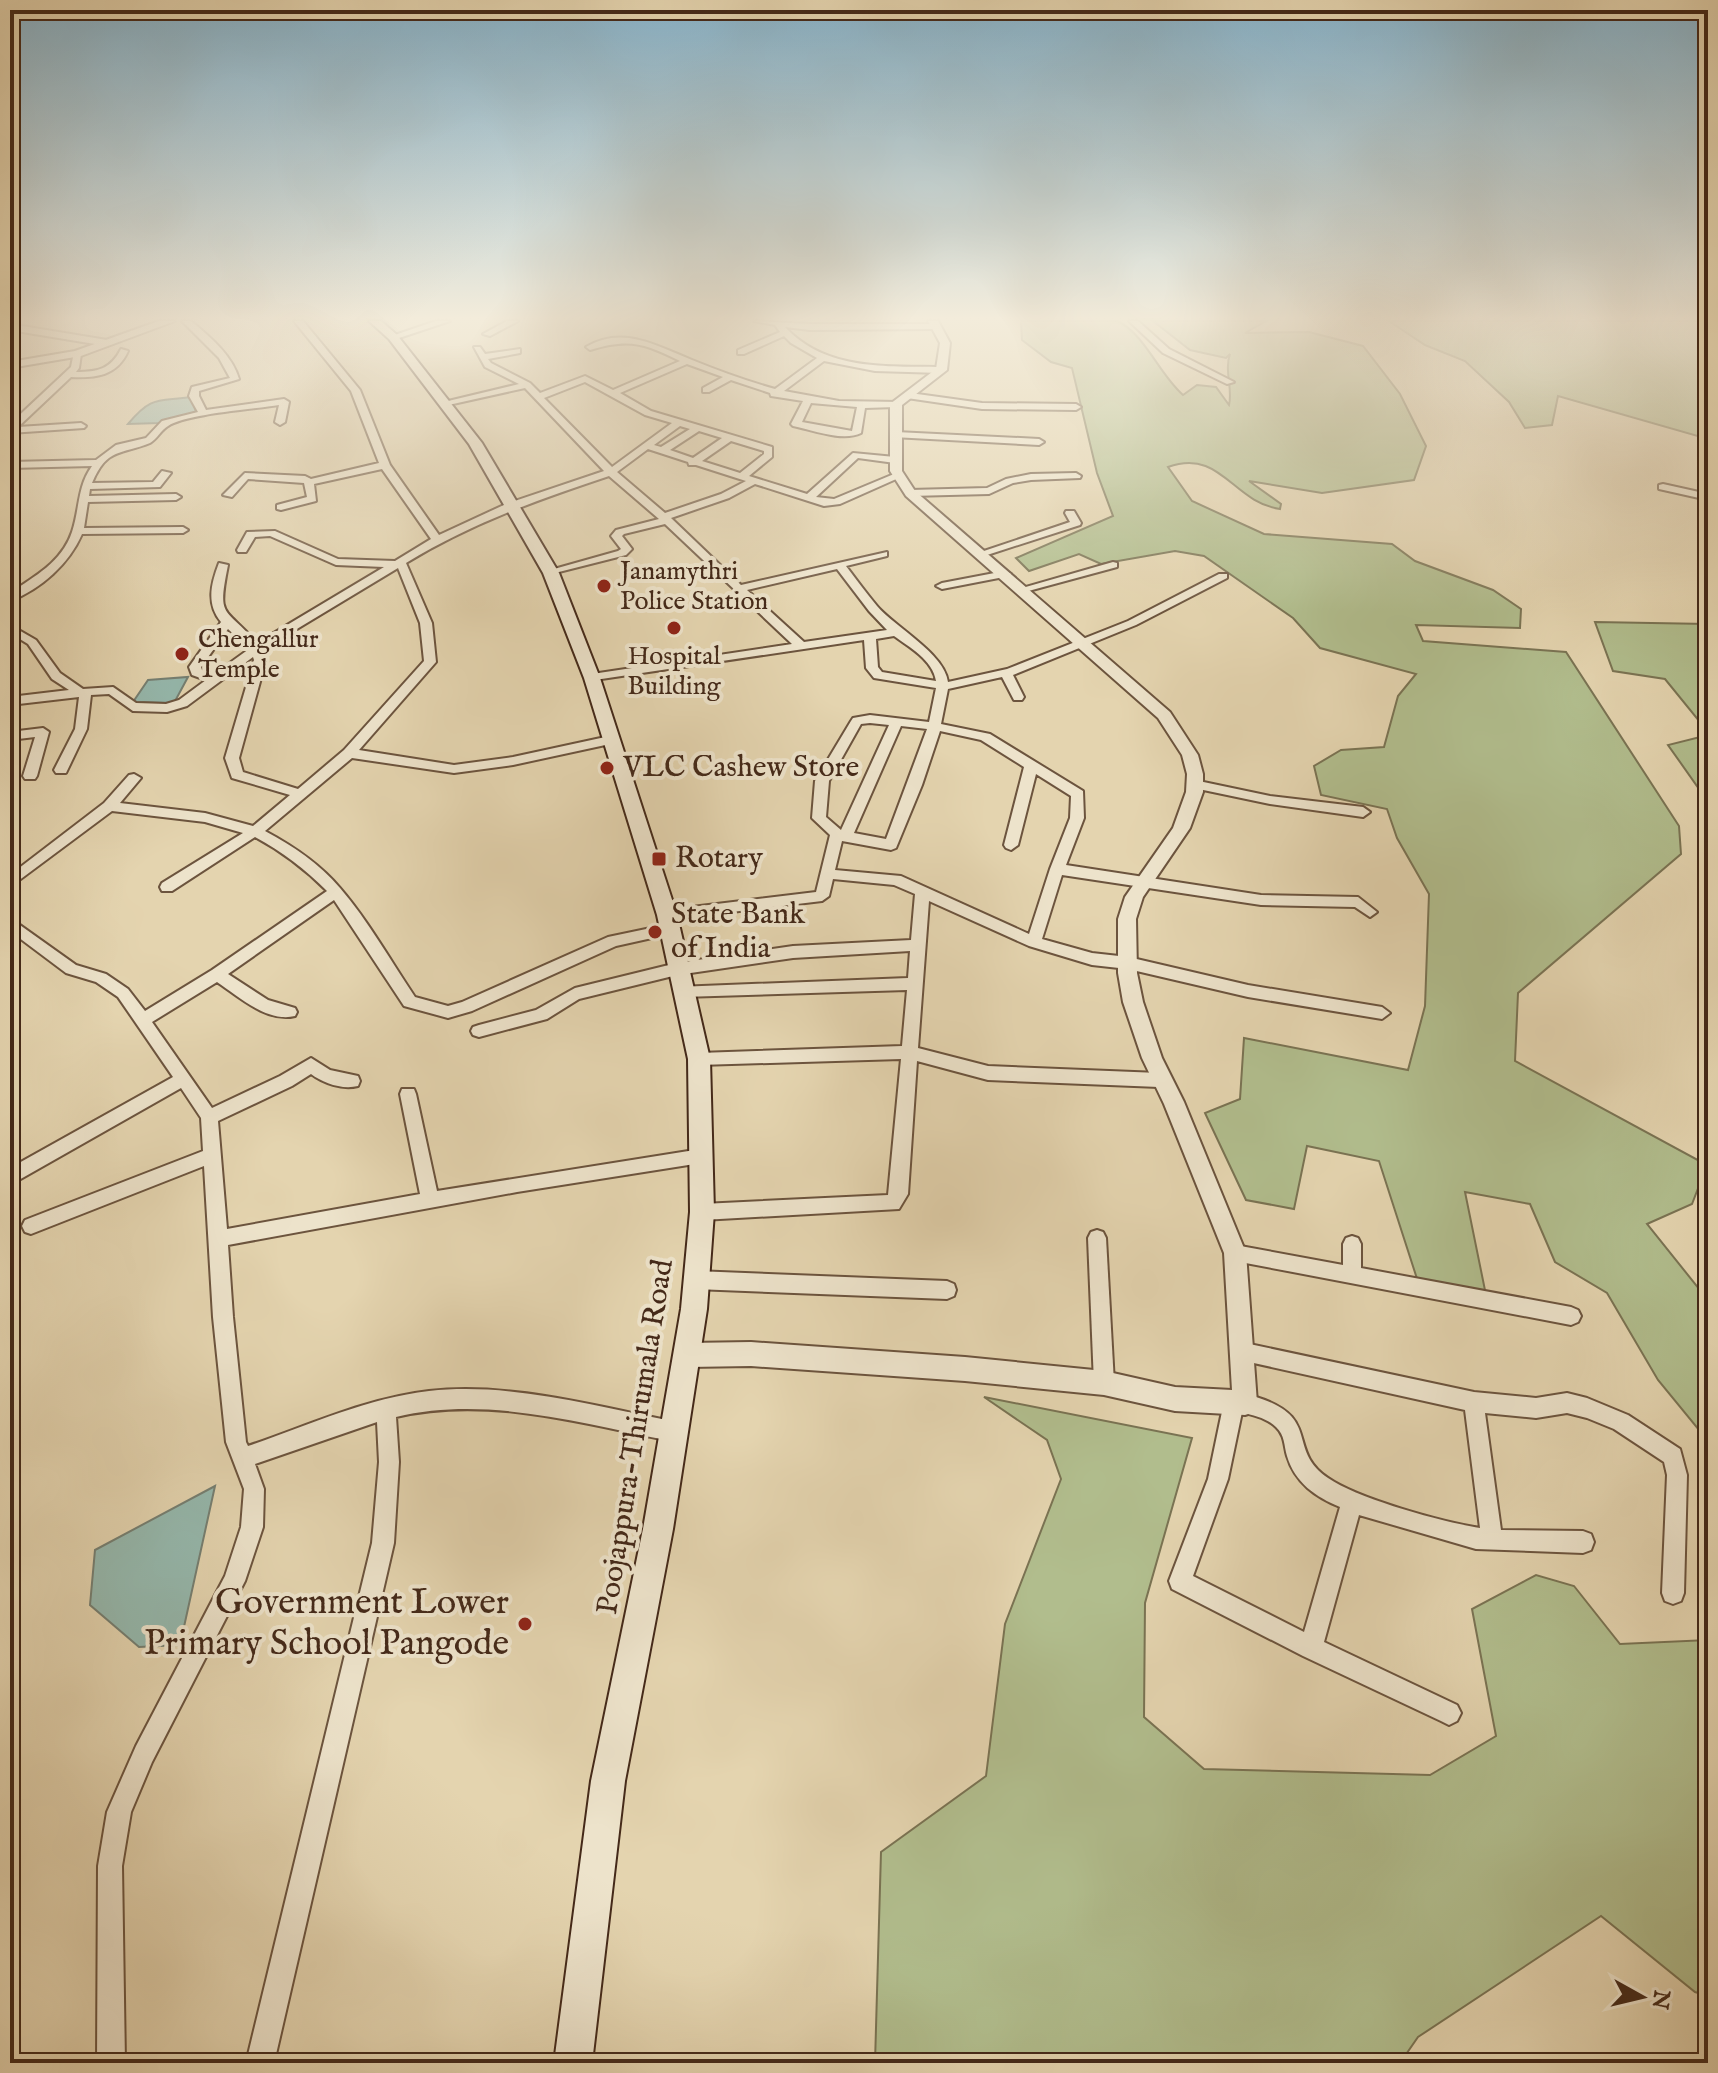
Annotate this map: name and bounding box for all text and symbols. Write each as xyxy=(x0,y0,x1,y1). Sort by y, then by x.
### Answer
place label: Janamythri Police Station xyxy=(617,555,768,618)
marker: Janamythri Police Station xyxy=(595,577,613,595)
marker: Hospital Building xyxy=(665,619,683,637)
place label: Chengallur Temple xyxy=(198,623,319,686)
place label: Hospital Building xyxy=(627,640,722,703)
marker: Chengallur Temple xyxy=(173,645,191,663)
place label: VLC Cashew Store xyxy=(622,749,859,787)
marker: VLC Cashew Store xyxy=(598,759,616,777)
place label: Rotary xyxy=(675,840,763,878)
marker: Rotary xyxy=(650,850,668,868)
place label: State Bank of India xyxy=(671,896,806,968)
marker: State Bank of India xyxy=(646,923,664,941)
street label: Poojappura-Thirumala Road xyxy=(589,1256,683,1617)
place label: Government Lower Primary School Pangode xyxy=(144,1580,509,1667)
marker: Government Lower Primary School Pangode xyxy=(516,1615,534,1633)
north arrow xyxy=(1602,1957,1682,2037)
text: N xyxy=(1645,1987,1675,2011)

